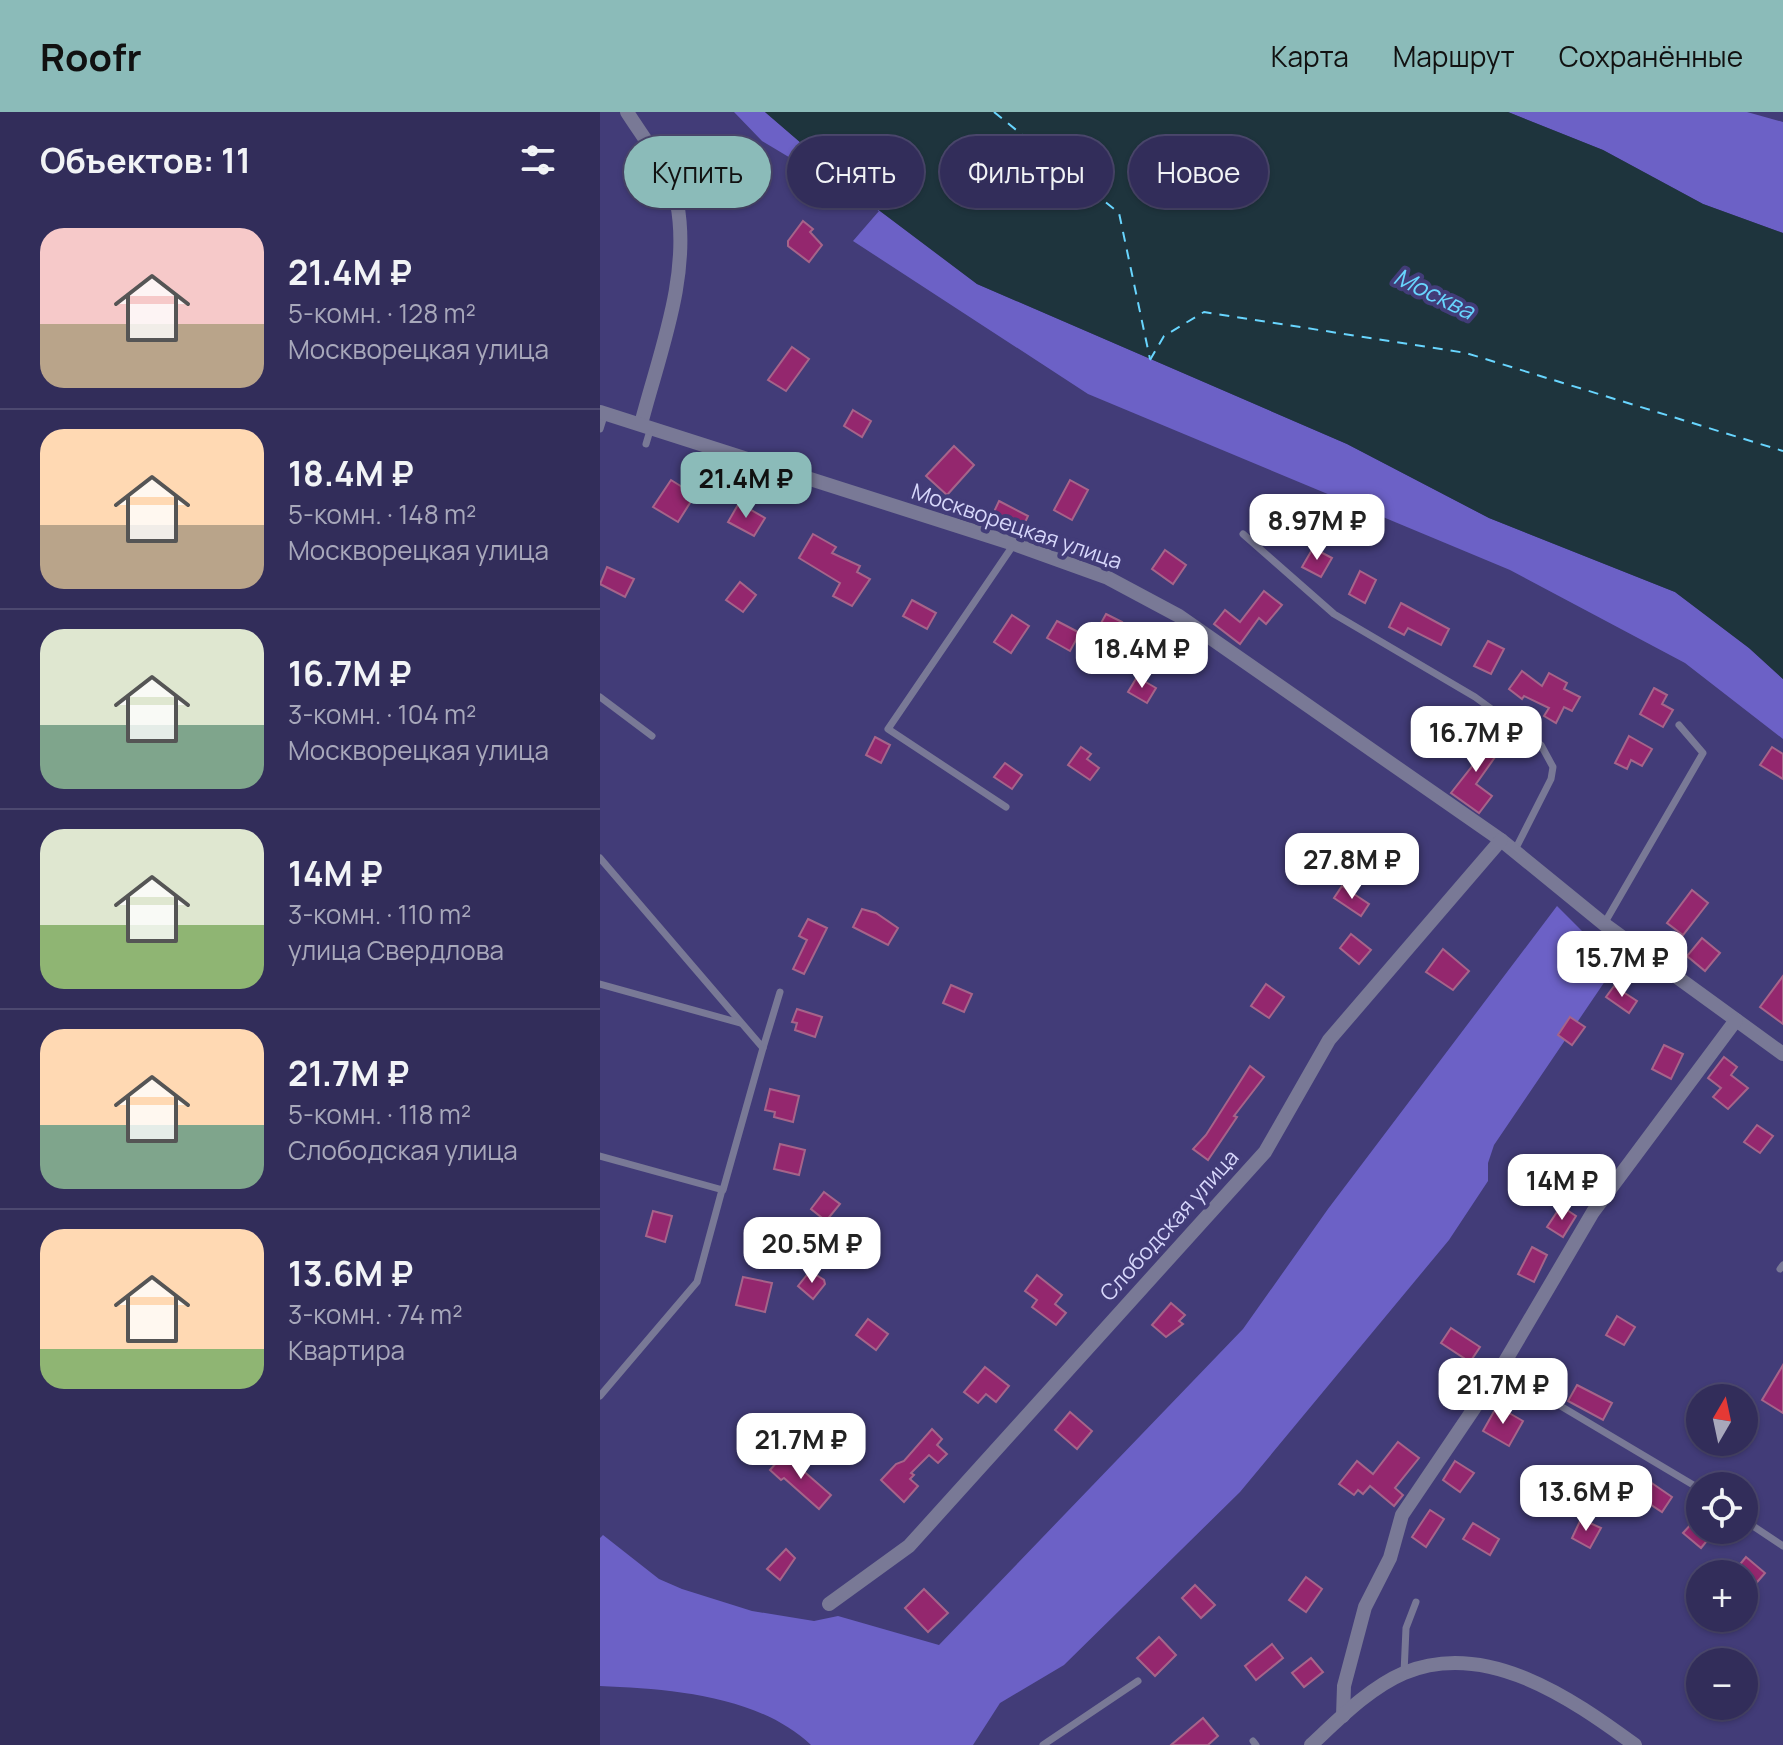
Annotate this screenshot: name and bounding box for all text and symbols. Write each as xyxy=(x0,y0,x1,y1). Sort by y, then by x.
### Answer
text: Roofr xyxy=(40,30,142,82)
text: Карта xyxy=(1271,37,1349,75)
text: Маршрут xyxy=(1393,37,1515,75)
text: Сохранённые xyxy=(1559,37,1743,75)
chip: Купить xyxy=(624,136,771,208)
chip: Снять xyxy=(787,136,924,208)
chip: Фильтры xyxy=(940,136,1113,208)
chip: Новое xyxy=(1129,136,1268,208)
text: Объектов: 11 xyxy=(40,137,251,183)
icon: filters xyxy=(516,138,560,182)
text: 21.4M ₽ xyxy=(288,249,412,295)
water label: Москва xyxy=(1389,259,1482,327)
icon: home xyxy=(104,260,200,356)
text: 5-комн. · 128 m² xyxy=(288,295,476,331)
text: Москворецкая улица xyxy=(288,331,549,367)
text: 18.4M ₽ xyxy=(288,450,414,496)
pin: 21.4M ₽ xyxy=(672,452,820,520)
text: 21.4M ₽ xyxy=(699,460,793,496)
icon: home xyxy=(104,461,200,557)
street label: Москворецкая улица xyxy=(908,476,1126,576)
pin: 8.97M ₽ xyxy=(1243,494,1391,562)
text: 5-комн. · 148 m² xyxy=(288,496,476,532)
text: 8.97M ₽ xyxy=(1268,502,1367,538)
text: Москворецкая улица xyxy=(288,532,549,568)
pin: 18.4M ₽ xyxy=(1068,622,1216,690)
text: 18.4M ₽ xyxy=(1094,630,1190,666)
text: 16.7M ₽ xyxy=(288,650,412,696)
icon: home xyxy=(104,661,200,757)
text: 3-комн. · 104 m² xyxy=(288,696,477,732)
pin: 16.7M ₽ xyxy=(1402,706,1550,774)
text: 16.7M ₽ xyxy=(1429,714,1523,750)
text: Москворецкая улица xyxy=(288,732,549,768)
pin: 27.8M ₽ xyxy=(1278,833,1426,901)
text: 27.8M ₽ xyxy=(1303,841,1401,877)
text: 14M ₽ xyxy=(288,850,383,896)
icon: home xyxy=(104,861,200,957)
text: 3-комн. · 110 m² xyxy=(288,896,471,932)
pin: 15.7M ₽ xyxy=(1548,931,1696,999)
text: улица Свердлова xyxy=(288,932,504,968)
text: 15.7M ₽ xyxy=(1575,939,1669,975)
text: 21.7M ₽ xyxy=(288,1050,409,1096)
icon: home xyxy=(104,1061,200,1157)
text: 5-комн. · 118 m² xyxy=(288,1096,471,1132)
text: Слободская улица xyxy=(288,1132,518,1168)
street label: Слободская улица xyxy=(1093,1143,1245,1307)
pin: 14M ₽ xyxy=(1506,1154,1618,1222)
text: 14M ₽ xyxy=(1526,1162,1598,1198)
pin: 20.5M ₽ xyxy=(738,1217,886,1285)
text: 20.5M ₽ xyxy=(762,1225,862,1261)
text: 13.6M ₽ xyxy=(288,1250,413,1296)
icon: home xyxy=(104,1261,200,1357)
text: 3-комн. · 74 m² xyxy=(288,1296,463,1332)
text: Квартира xyxy=(288,1332,405,1368)
pin: 21.7M ₽ xyxy=(1429,1358,1577,1426)
text: 21.7M ₽ xyxy=(1457,1366,1549,1402)
north arrow xyxy=(1686,1384,1758,1456)
map controls xyxy=(1686,1384,1758,1720)
pin: 21.7M ₽ xyxy=(727,1413,875,1481)
text: 21.7M ₽ xyxy=(755,1421,847,1457)
pin: 13.6M ₽ xyxy=(1512,1465,1660,1533)
button: locate xyxy=(1686,1472,1758,1544)
text: 13.6M ₽ xyxy=(1538,1473,1634,1509)
button: + xyxy=(1686,1560,1758,1632)
button: − xyxy=(1686,1648,1758,1720)

